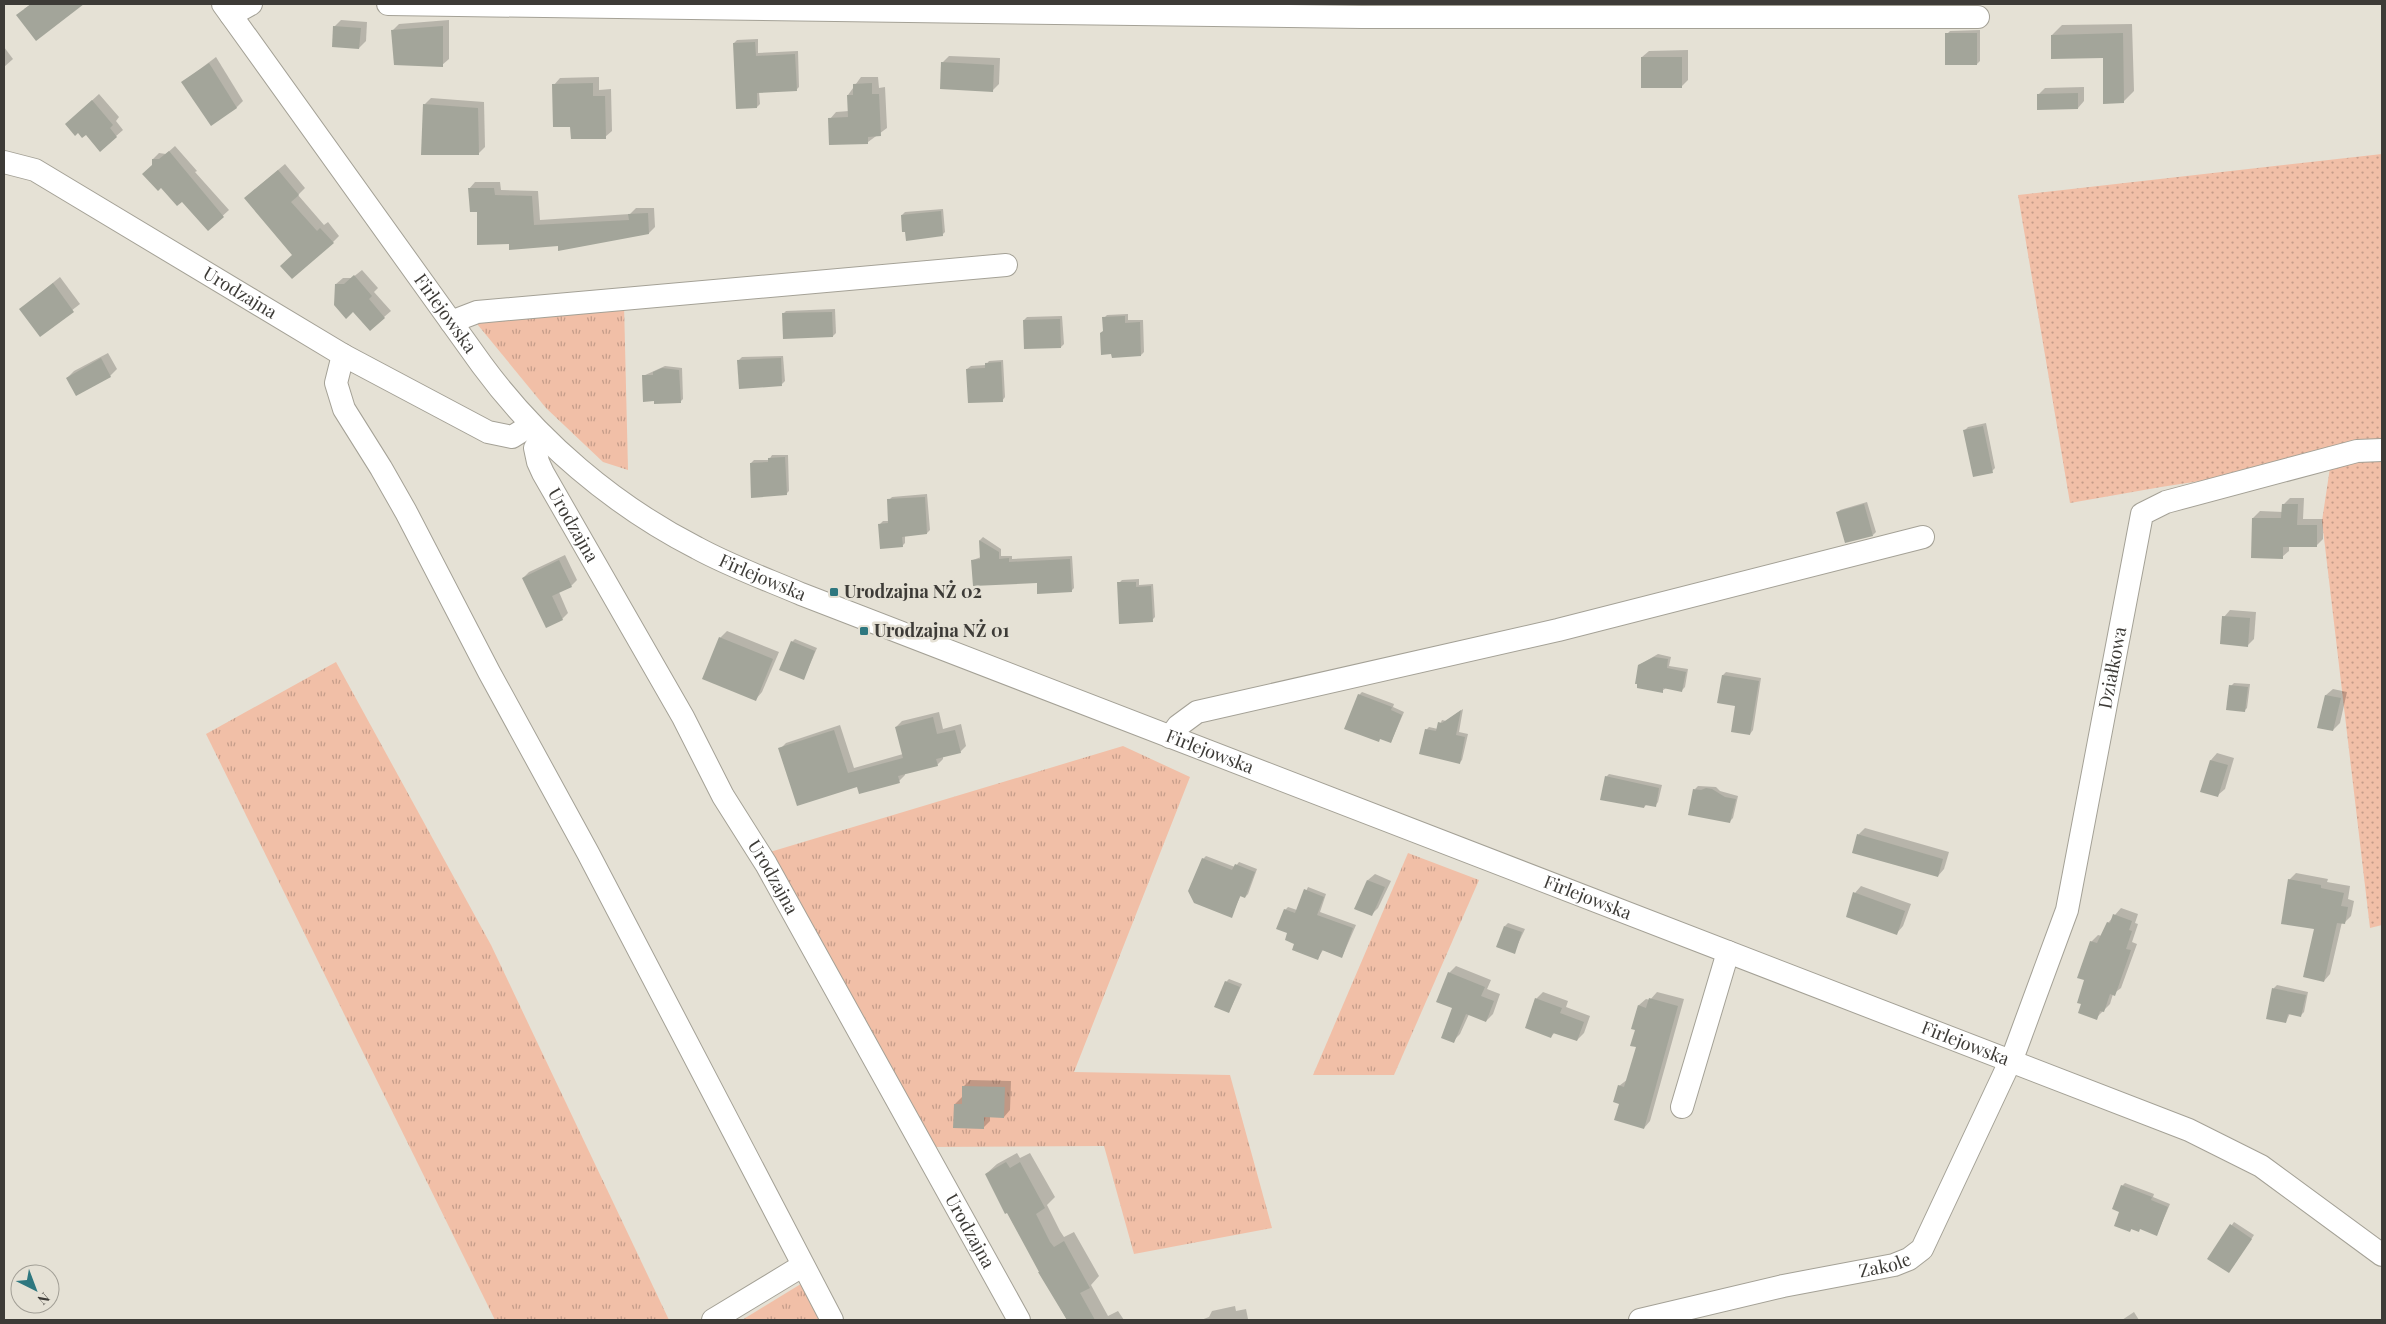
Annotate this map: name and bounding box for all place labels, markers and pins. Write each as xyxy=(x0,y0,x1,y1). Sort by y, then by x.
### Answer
place label: Urodzajna NŻ 02 xyxy=(844,579,982,603)
marker: Urodzajna NŻ 02 xyxy=(828,586,840,598)
place label: Urodzajna NŻ 01 xyxy=(874,618,1009,642)
marker: Urodzajna NŻ 01 xyxy=(858,625,870,637)

